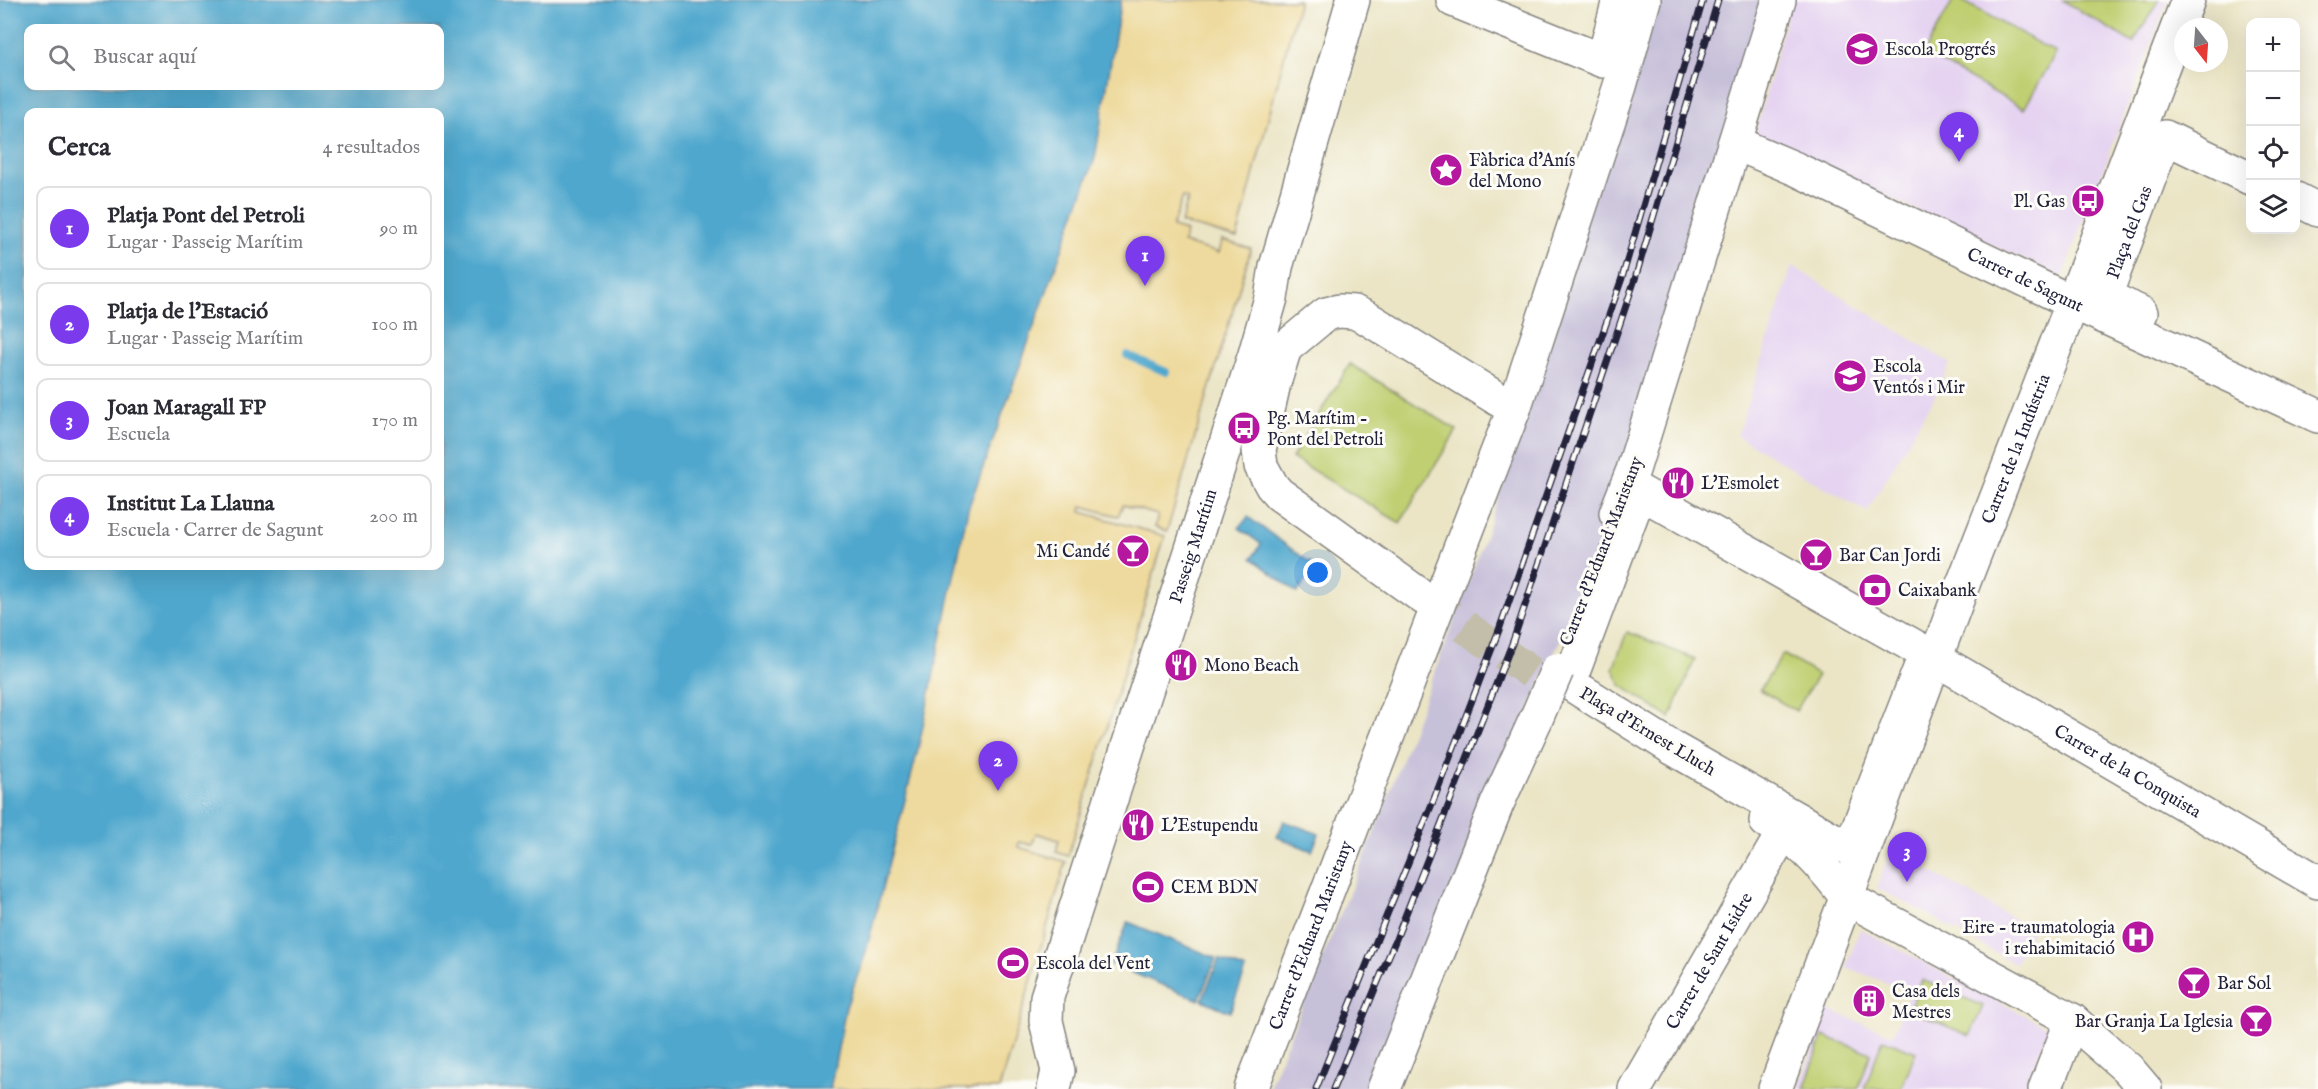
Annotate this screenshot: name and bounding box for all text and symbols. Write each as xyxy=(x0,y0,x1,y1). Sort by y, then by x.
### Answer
north arrow xyxy=(2174,18,2228,72)
map controls xyxy=(2246,18,2300,234)
button: + xyxy=(2246,18,2300,72)
search box xyxy=(24,24,444,90)
school or university icon: Escola Progrés xyxy=(1844,31,1880,67)
place label: Escola Progrés xyxy=(1885,39,1995,62)
icon: search xyxy=(45,41,78,74)
text: Buscar aquí xyxy=(93,43,196,71)
button: − xyxy=(2246,72,2300,126)
pin: 4 xyxy=(1940,112,1978,162)
button: locate xyxy=(2246,126,2300,180)
text: Cerca xyxy=(48,131,110,164)
text: 4 resultados xyxy=(322,135,420,160)
place label: Fàbrica d'Anís del Mono xyxy=(1469,150,1575,194)
place icon: Fàbrica d'Anís del Mono xyxy=(1428,152,1464,188)
button: layers xyxy=(2246,180,2300,234)
bus stop icon: Pl. Gas xyxy=(2070,183,2106,219)
street label: Plaça del Gas xyxy=(2102,183,2158,283)
place label: Pl. Gas xyxy=(2013,191,2065,214)
text: Platja Pont del Petroli xyxy=(107,202,305,230)
text: 1 xyxy=(66,216,73,241)
text: 90 m xyxy=(380,216,418,241)
text: Lugar · Passeig Marítim xyxy=(107,230,303,255)
pin: 1 xyxy=(1126,236,1164,286)
street label: Carrer de Sagunt xyxy=(1963,243,2087,319)
text: Platja de l'Estació xyxy=(107,298,268,326)
text: 2 xyxy=(65,312,74,337)
text: 100 m xyxy=(371,312,418,337)
text: Lugar · Passeig Marítim xyxy=(107,326,303,351)
place label: Escola Ventós i Mir xyxy=(1872,356,1965,400)
school or university icon: Escola Ventós i Mir xyxy=(1832,358,1868,394)
street label: Carrer de la Indústria xyxy=(1977,371,2057,528)
text: Joan Maragall FP xyxy=(107,394,266,422)
text: 3 xyxy=(66,408,73,433)
text: 170 m xyxy=(372,408,418,433)
place label: Pg. Marítim - Pont del Petroli xyxy=(1267,408,1384,452)
bus stop icon: Pg. Marítim - Pont del Petroli xyxy=(1226,410,1262,446)
text: Escuela xyxy=(107,422,170,447)
street label: Carrer d'Eduard Maristany xyxy=(1556,453,1649,650)
restaurant icon: L'Esmolet xyxy=(1660,465,1696,501)
place label: L'Esmolet xyxy=(1701,473,1779,496)
street label: Passeig Marítim xyxy=(1165,486,1224,606)
text: Institut La Llauna xyxy=(107,490,274,518)
text: 4 xyxy=(65,504,74,529)
text: 200 m xyxy=(369,504,418,529)
text: Escuela · Carrer de Sagunt xyxy=(107,518,324,543)
bar icon: Mi Candé xyxy=(1115,533,1151,569)
bar icon: Bar Can Jordi xyxy=(1798,537,1834,573)
place label: Mi Candé xyxy=(1036,541,1110,564)
place label: Bar Can Jordi xyxy=(1839,545,1941,568)
your location xyxy=(1303,558,1332,587)
bank icon: Caixabank xyxy=(1857,572,1893,608)
place label: Caixabank xyxy=(1898,580,1977,603)
restaurant icon: Mono Beach xyxy=(1163,647,1199,683)
place label: Mono Beach xyxy=(1204,655,1299,678)
street label: Plaça d'Ernest Lluch xyxy=(1575,683,1720,782)
street label: Carrer de la Conquista xyxy=(2049,720,2205,824)
pin: 2 xyxy=(978,742,1018,791)
restaurant icon: L'Estupendu xyxy=(1120,807,1156,843)
place label: L'Estupendu xyxy=(1161,815,1258,838)
pin: 3 xyxy=(1888,832,1926,882)
street label: Carrer d'Eduard Maristany xyxy=(1265,837,1359,1034)
sports icon: CEM BDN xyxy=(1130,869,1166,905)
place label: CEM BDN xyxy=(1171,877,1259,900)
street label: Carrer de Sant Isidre xyxy=(1662,889,1759,1034)
place label: Eire - traumatologia i rehabimitació xyxy=(1962,917,2115,961)
hospital icon: Eire - traumatologia i rehabimitació xyxy=(2120,919,2156,955)
sports icon: Escola del Vent xyxy=(995,945,1031,981)
place label: Escola del Vent xyxy=(1036,953,1150,976)
bar icon: Bar Sol xyxy=(2176,965,2212,1001)
place label: Bar Sol xyxy=(2217,973,2271,996)
place label: Casa dels Mestres xyxy=(1892,981,1960,1025)
building icon: Casa dels Mestres xyxy=(1851,983,1887,1019)
bar icon: Bar Granja La Iglesia xyxy=(2238,1003,2274,1039)
place label: Bar Granja La Iglesia xyxy=(2075,1011,2233,1034)

